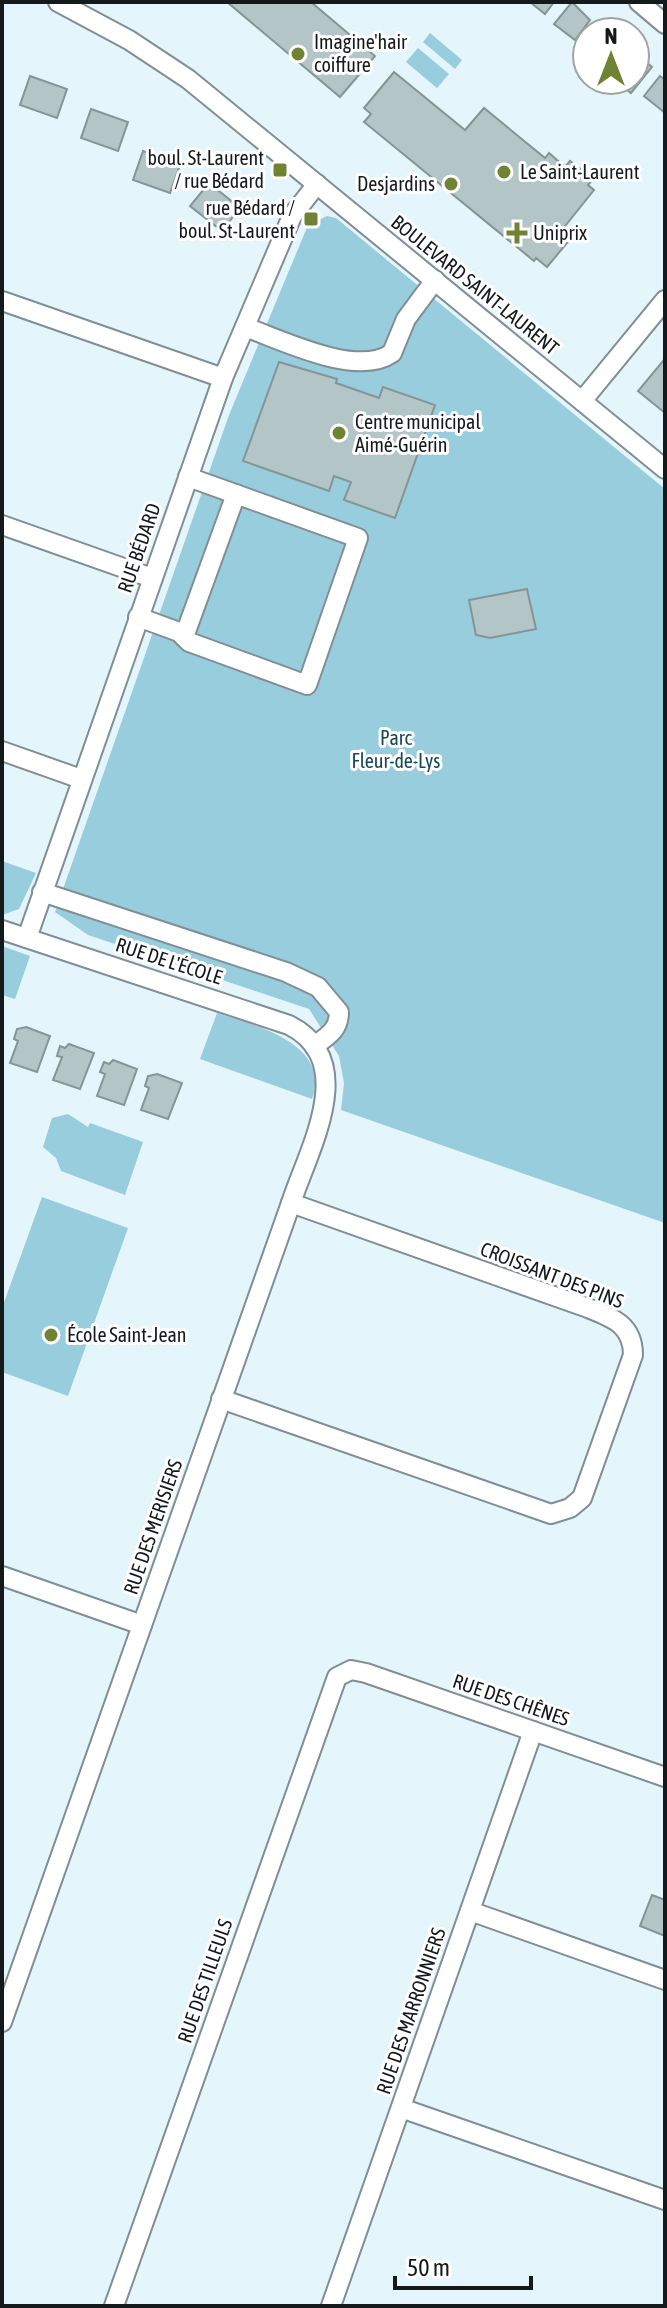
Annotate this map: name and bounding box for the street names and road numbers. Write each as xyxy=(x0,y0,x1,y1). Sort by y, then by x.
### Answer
street label: BOULEVARD SAINT-LAURENT xyxy=(387,210,564,359)
street label: RUE BÉDARD xyxy=(112,500,165,596)
street label: RUE DE L'ÉCOLE xyxy=(113,932,226,989)
street label: CROISSANT DES PINS xyxy=(477,1237,627,1312)
street label: RUE DES MERISIERS xyxy=(119,1456,186,1597)
street label: RUE DES CHÊNES xyxy=(450,1669,572,1730)
street label: RUE DES TILLEULS xyxy=(173,1916,237,2046)
street label: RUE DES MARRONNIERS xyxy=(371,1925,450,2097)

